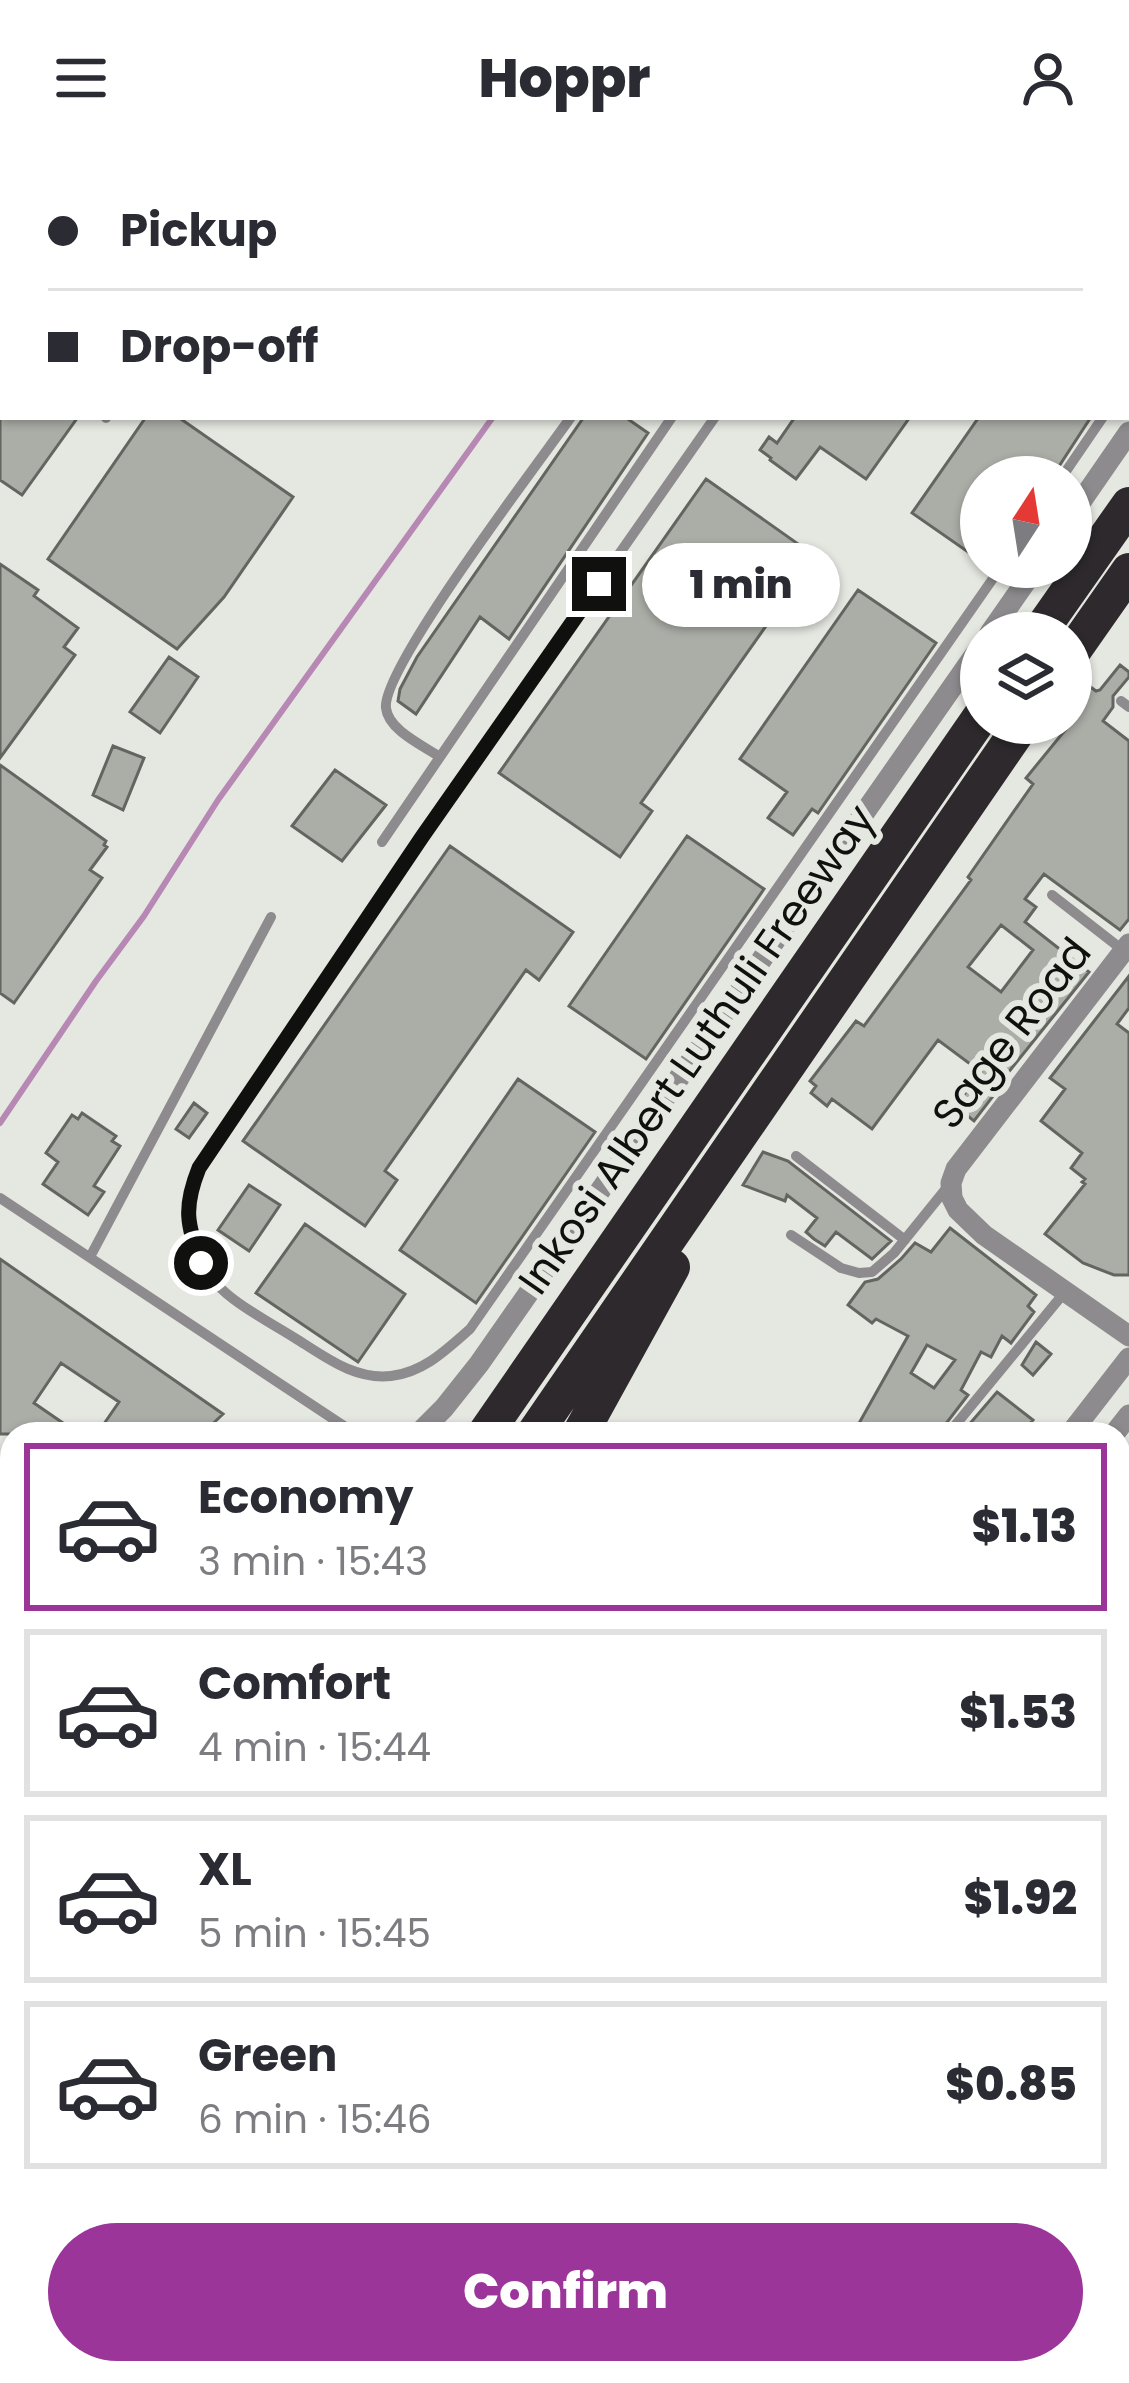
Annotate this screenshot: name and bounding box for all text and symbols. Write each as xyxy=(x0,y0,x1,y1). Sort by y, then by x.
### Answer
text: Hoppr xyxy=(478,40,651,116)
icon: menu xyxy=(48,45,114,111)
icon: person xyxy=(1015,45,1081,111)
text: Pickup xyxy=(120,199,277,262)
text: Drop-off xyxy=(120,315,318,378)
north arrow xyxy=(960,456,1092,588)
map controls xyxy=(960,456,1092,744)
callout: 1 min xyxy=(641,542,839,626)
route end xyxy=(572,557,626,611)
text: 1 min xyxy=(690,557,792,612)
button: layers xyxy=(960,612,1092,744)
street label: Inkosi Albert Luthuli Freeway xyxy=(504,792,889,1306)
street label: Sage Road xyxy=(918,925,1105,1141)
route start xyxy=(174,1236,228,1290)
text: Economy xyxy=(198,1466,413,1529)
icon: car xyxy=(54,1473,162,1581)
text: $1.13 xyxy=(971,1495,1077,1558)
text: 3 min · 15:43 xyxy=(198,1534,428,1589)
text: Comfort xyxy=(198,1652,391,1715)
icon: car xyxy=(54,1659,162,1767)
text: $1.53 xyxy=(959,1681,1077,1744)
text: 4 min · 15:44 xyxy=(198,1720,431,1775)
text: XL xyxy=(198,1838,252,1901)
icon: car xyxy=(54,1845,162,1953)
text: $1.92 xyxy=(963,1867,1077,1930)
text: 5 min · 15:45 xyxy=(198,1906,431,1961)
text: Green xyxy=(198,2024,337,2087)
icon: car xyxy=(54,2031,162,2139)
text: $0.85 xyxy=(945,2053,1077,2116)
text: 6 min · 15:46 xyxy=(198,2092,432,2147)
button: Confirm xyxy=(48,2223,1083,2361)

